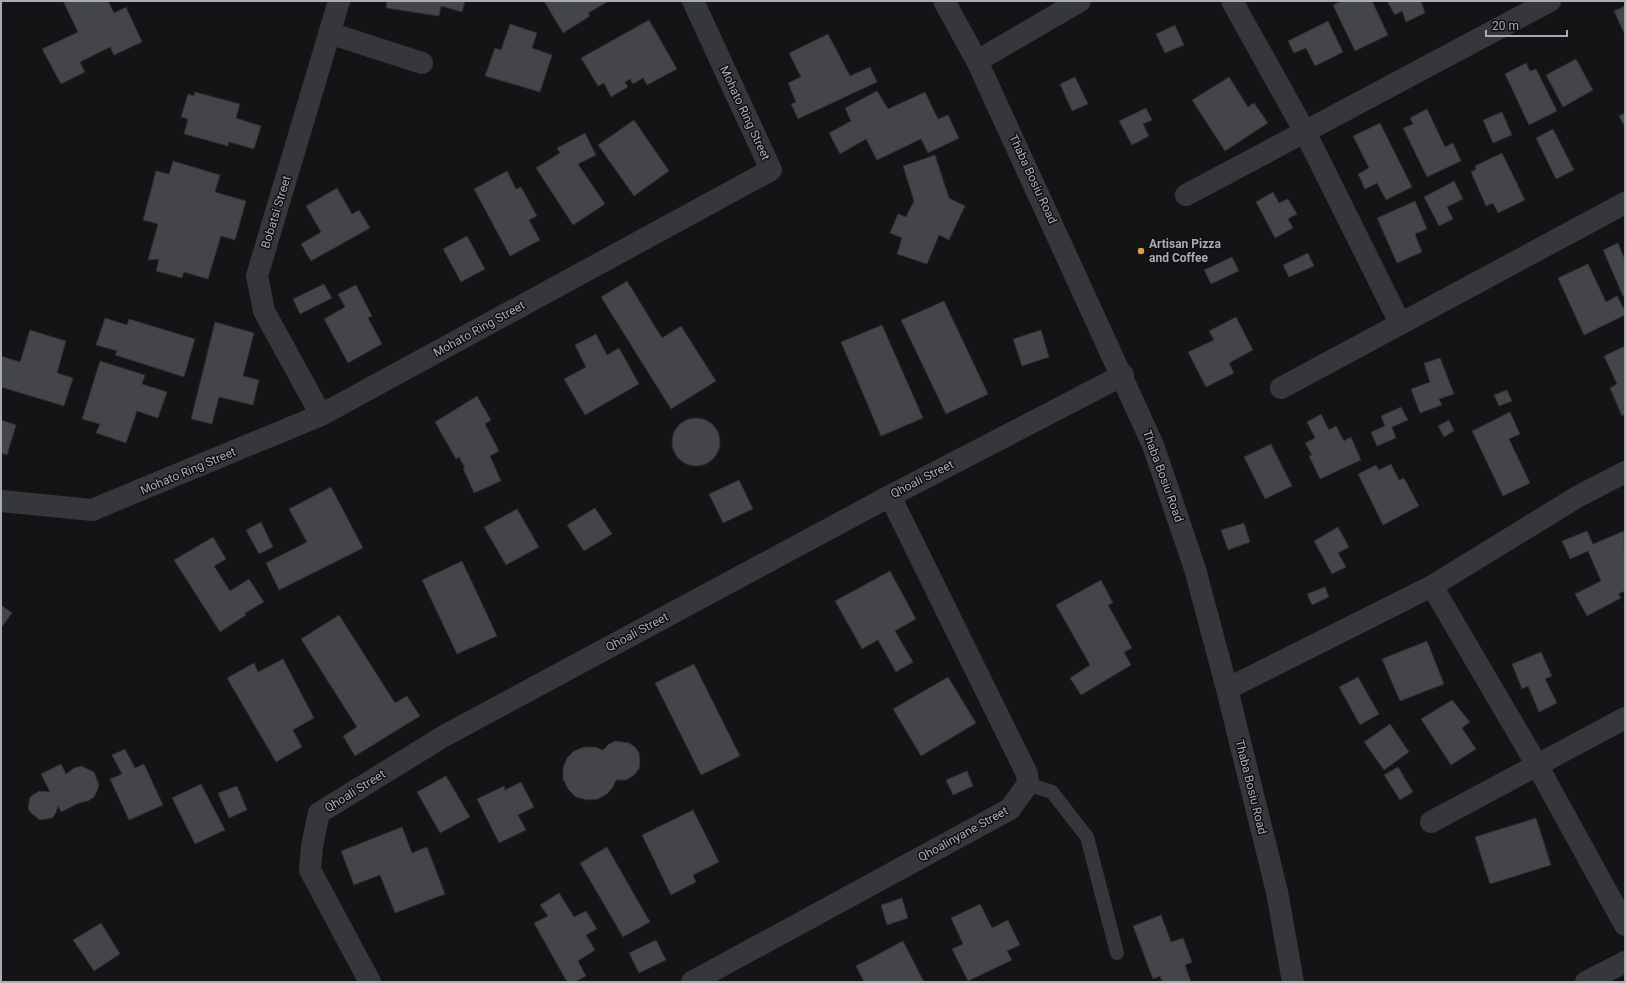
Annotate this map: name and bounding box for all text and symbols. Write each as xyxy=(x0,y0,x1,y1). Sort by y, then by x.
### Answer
scale bar xyxy=(1486,12,1567,38)
text: 20 m xyxy=(1492,19,1519,33)
street label: Mohato Ring Street xyxy=(717,64,773,162)
street label: Thaba Bosiu Road xyxy=(1006,132,1060,226)
street label: Bobatsi Street xyxy=(258,174,294,250)
place label: Artisan Pizza and Coffee xyxy=(1149,237,1221,265)
marker: Artisan Pizza and Coffee xyxy=(1136,246,1146,256)
street label: Mohato Ring Street xyxy=(431,298,527,360)
street label: Thaba Bosiu Road xyxy=(1140,428,1186,524)
street label: Mohato Ring Street xyxy=(138,445,238,497)
street label: Qhoali Street xyxy=(888,457,956,501)
street label: Qhoali Street xyxy=(603,610,671,654)
street label: Thaba Bosiu Road xyxy=(1232,738,1270,836)
street label: Qhoali Street xyxy=(322,767,388,815)
street label: Qhoalinyane Street xyxy=(916,803,1010,864)

